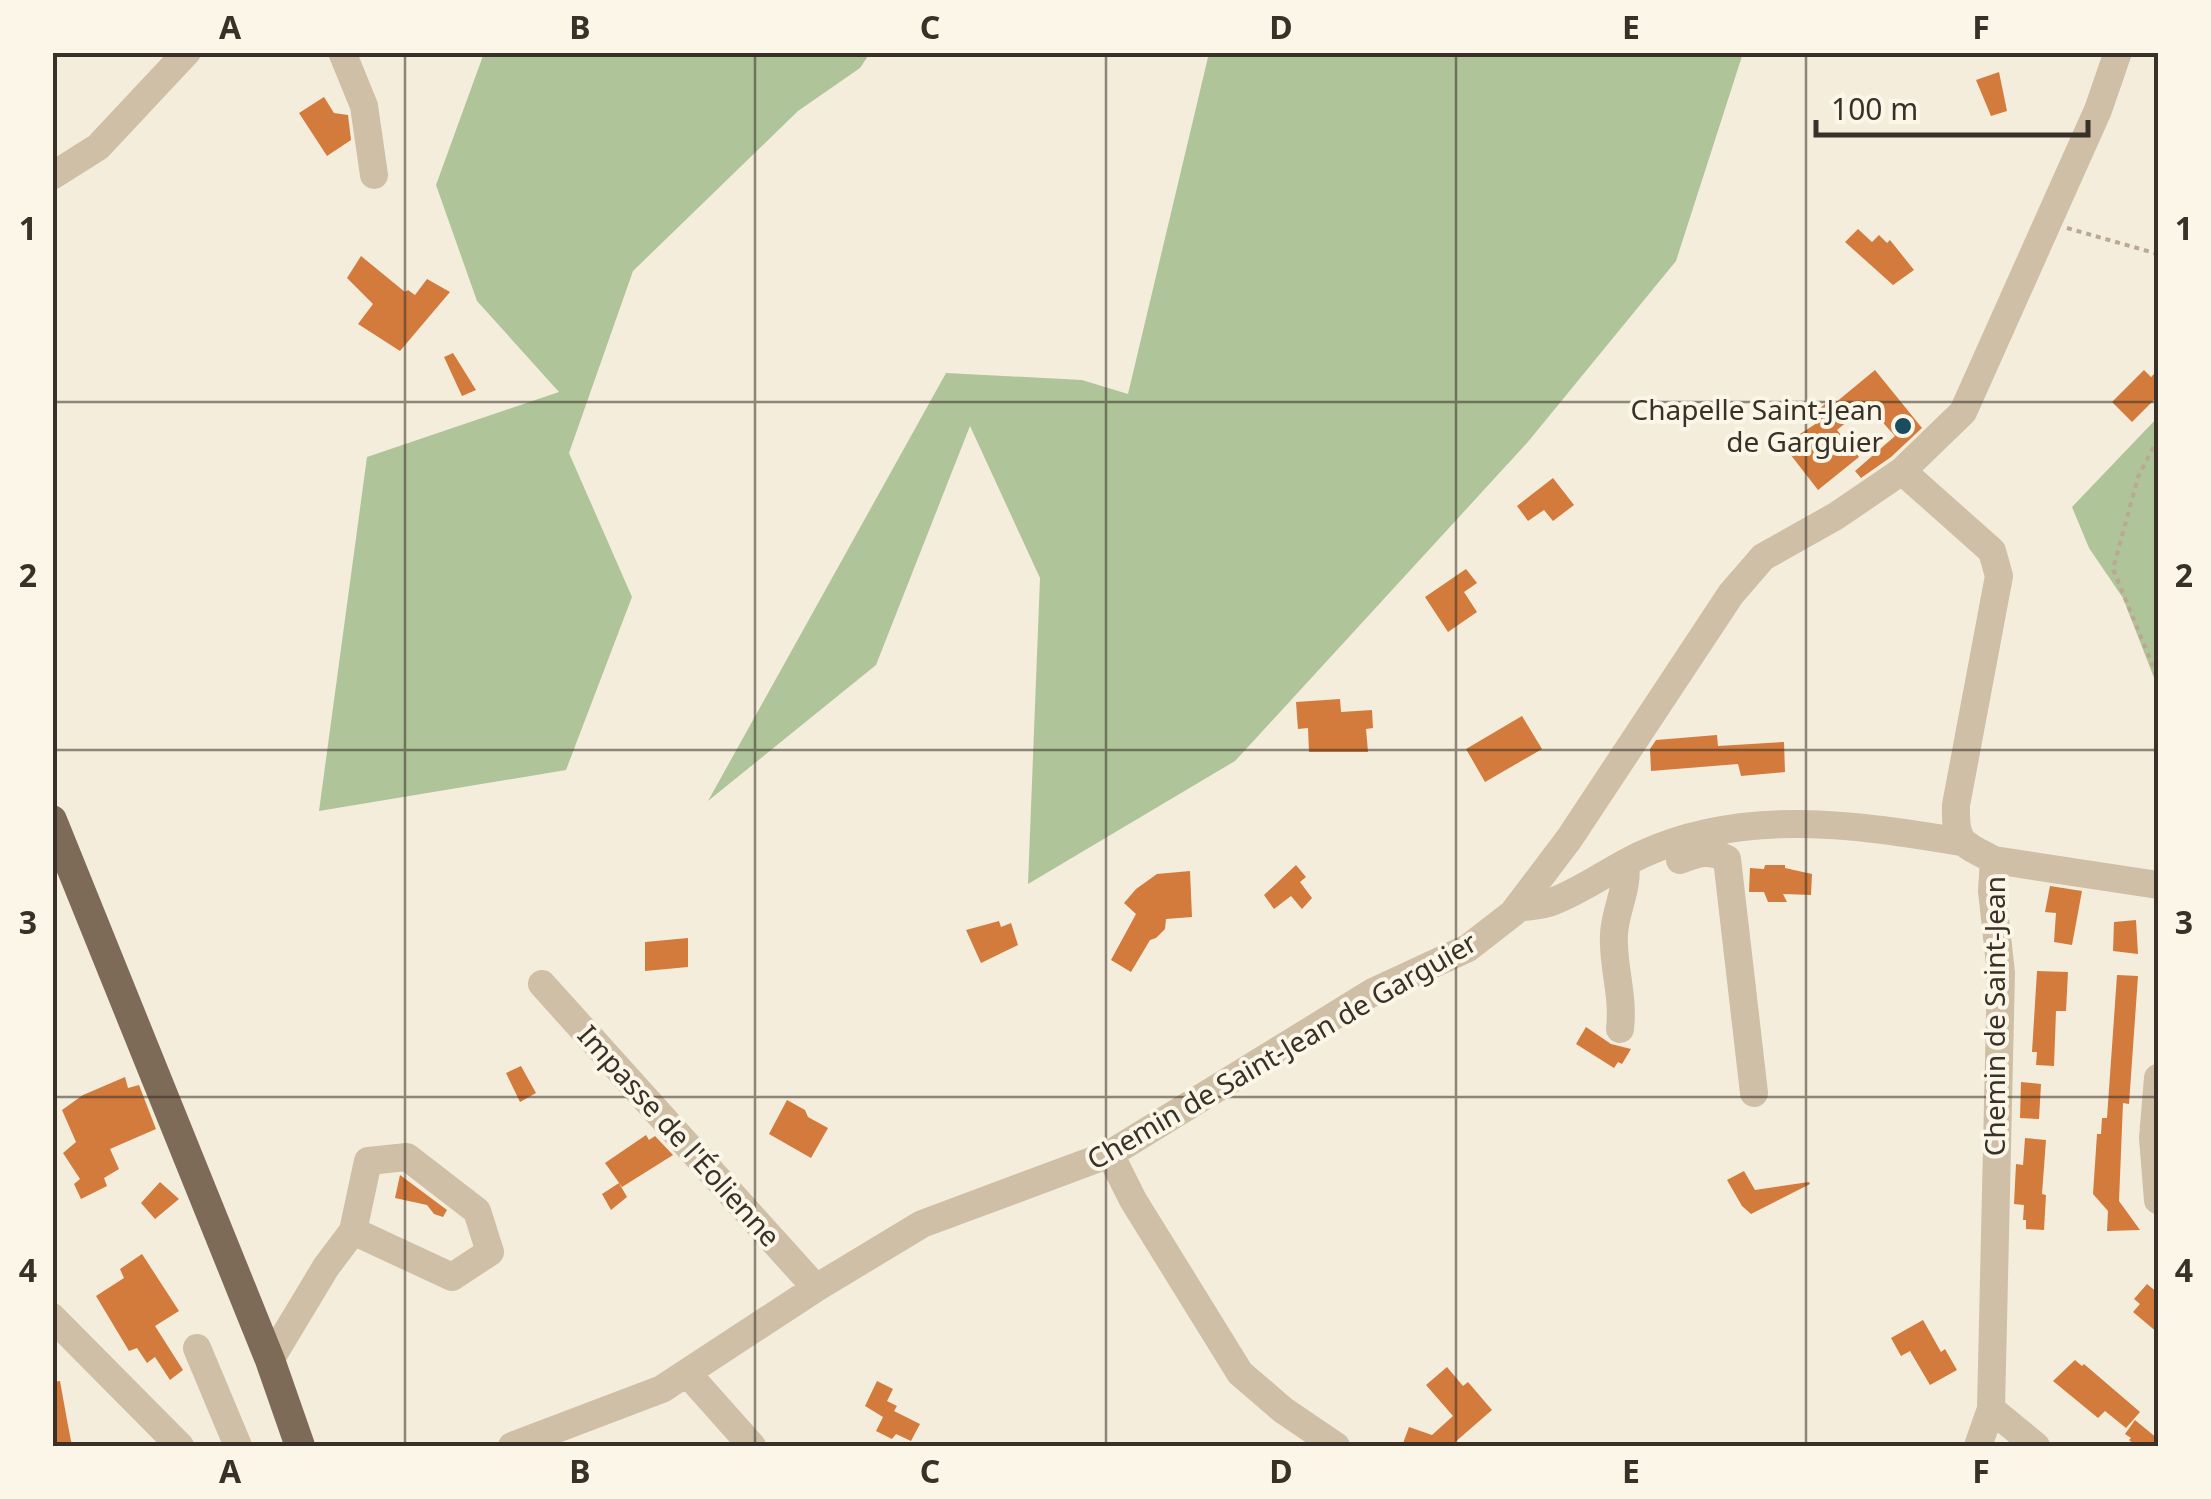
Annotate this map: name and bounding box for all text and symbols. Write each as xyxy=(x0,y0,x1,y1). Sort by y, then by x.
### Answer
text: A xyxy=(219,5,242,48)
text: B xyxy=(569,5,591,48)
text: C xyxy=(920,5,940,48)
text: D xyxy=(1269,5,1293,48)
text: E xyxy=(1622,5,1640,48)
text: F xyxy=(1972,5,1990,48)
scale bar xyxy=(1816,75,2088,137)
text: 100 m xyxy=(1831,88,1918,129)
text: 1 xyxy=(19,206,37,249)
text: 1 xyxy=(2175,206,2193,249)
place label: Chapelle Saint-Jean de Garguier xyxy=(1631,390,1883,460)
marker: Chapelle Saint-Jean de Garguier xyxy=(1892,415,1914,437)
text: 2 xyxy=(19,553,37,596)
text: 2 xyxy=(2175,553,2193,596)
street label: Chemin de Saint-Jean xyxy=(1975,876,2013,1156)
text: 3 xyxy=(19,900,37,943)
text: 3 xyxy=(2175,900,2193,943)
street label: Chemin de Saint-Jean de Garguier xyxy=(1080,922,1484,1178)
street label: Impasse de l'Éolienne xyxy=(570,1017,789,1254)
text: 4 xyxy=(19,1248,37,1291)
text: 4 xyxy=(2175,1248,2193,1291)
text: A xyxy=(219,1449,242,1492)
text: B xyxy=(569,1449,591,1492)
text: C xyxy=(920,1449,940,1492)
text: D xyxy=(1269,1449,1293,1492)
text: E xyxy=(1622,1449,1640,1492)
text: F xyxy=(1972,1449,1990,1492)

